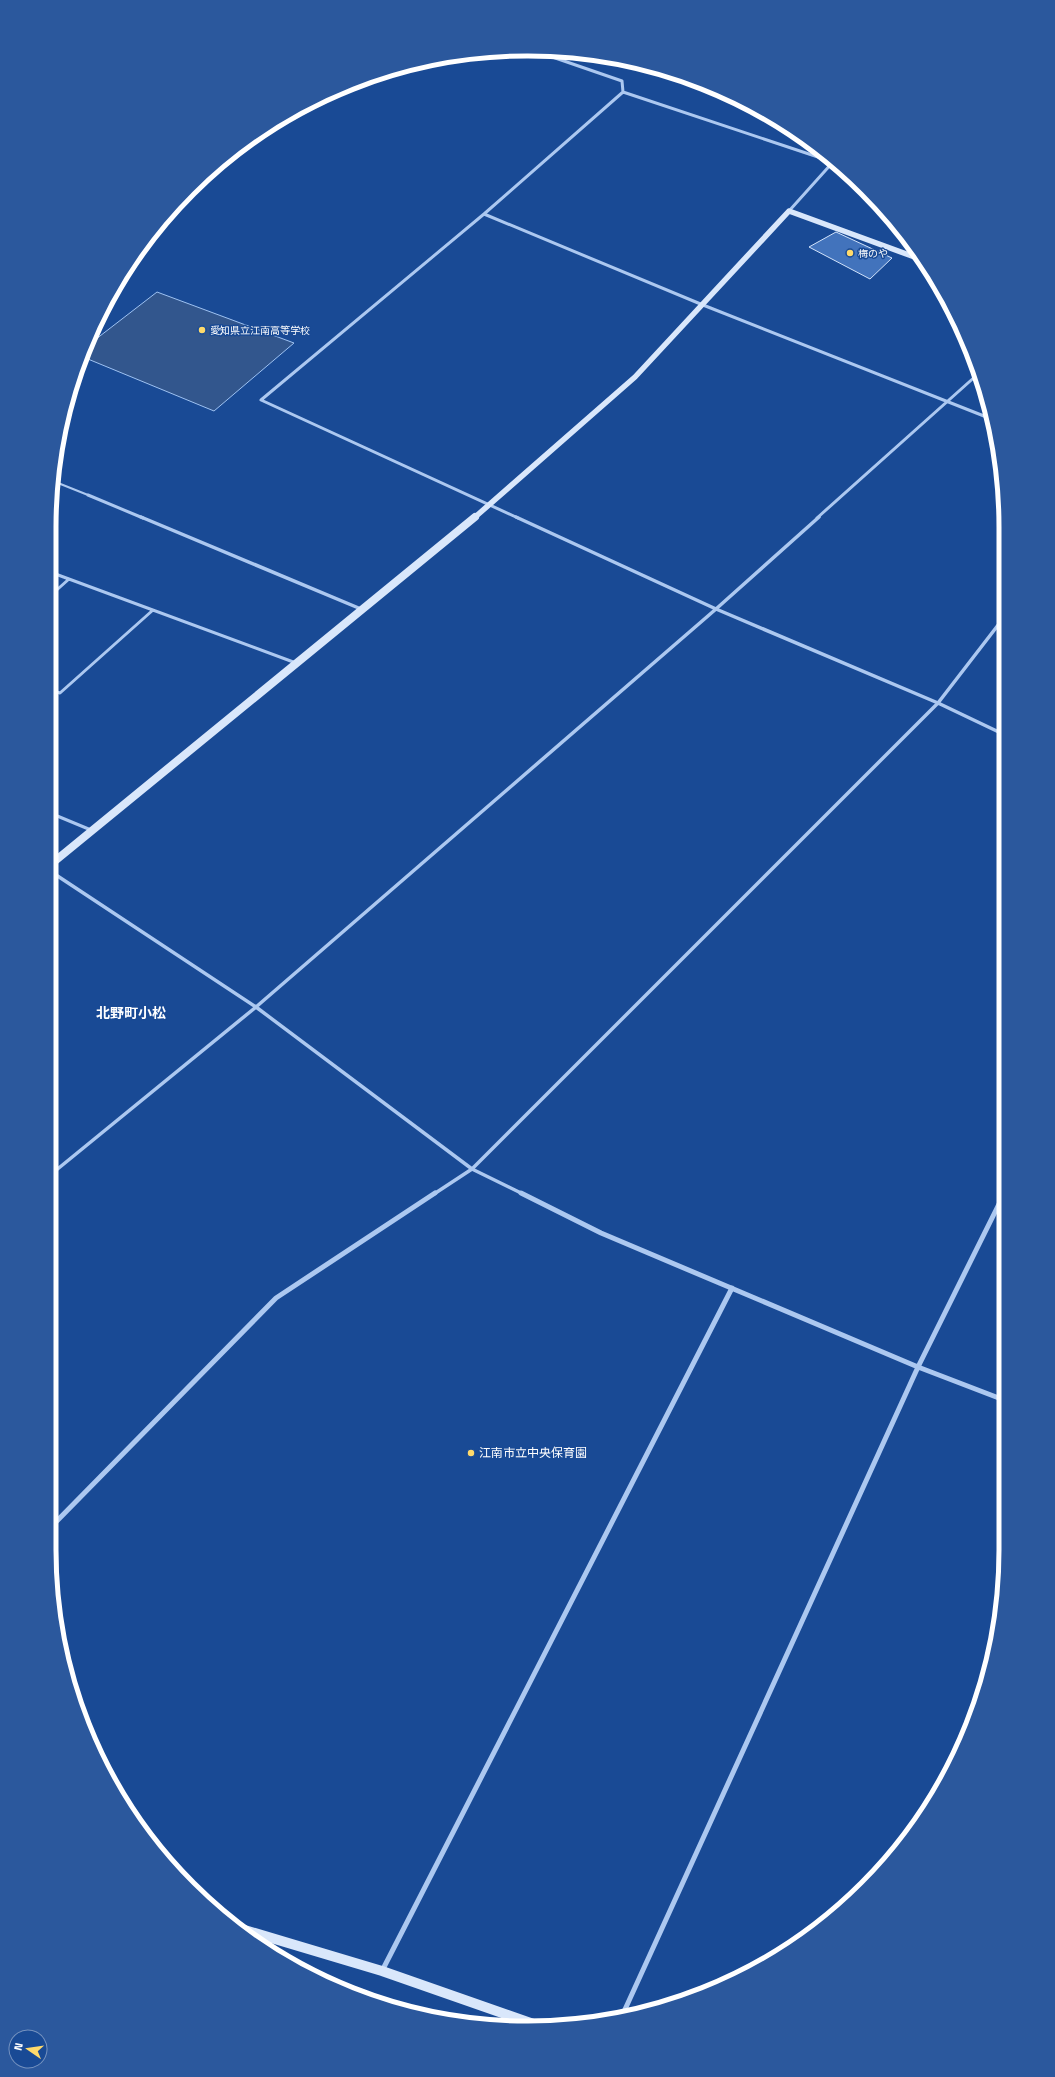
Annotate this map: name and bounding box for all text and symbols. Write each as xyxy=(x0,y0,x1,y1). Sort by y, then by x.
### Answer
place label: 梅のや xyxy=(858,246,888,261)
marker: 梅のや xyxy=(845,248,855,258)
place label: 愛知県立江南高等学校 xyxy=(210,323,310,338)
marker: 愛知県立江南高等学校 xyxy=(197,325,207,335)
district label: 北野町小松 xyxy=(96,1002,166,1023)
place label: 江南市立中央保育園 xyxy=(479,1443,587,1462)
marker: 江南市立中央保育園 xyxy=(466,1448,476,1458)
north arrow xyxy=(8,2029,48,2069)
text: N xyxy=(10,2041,27,2052)

